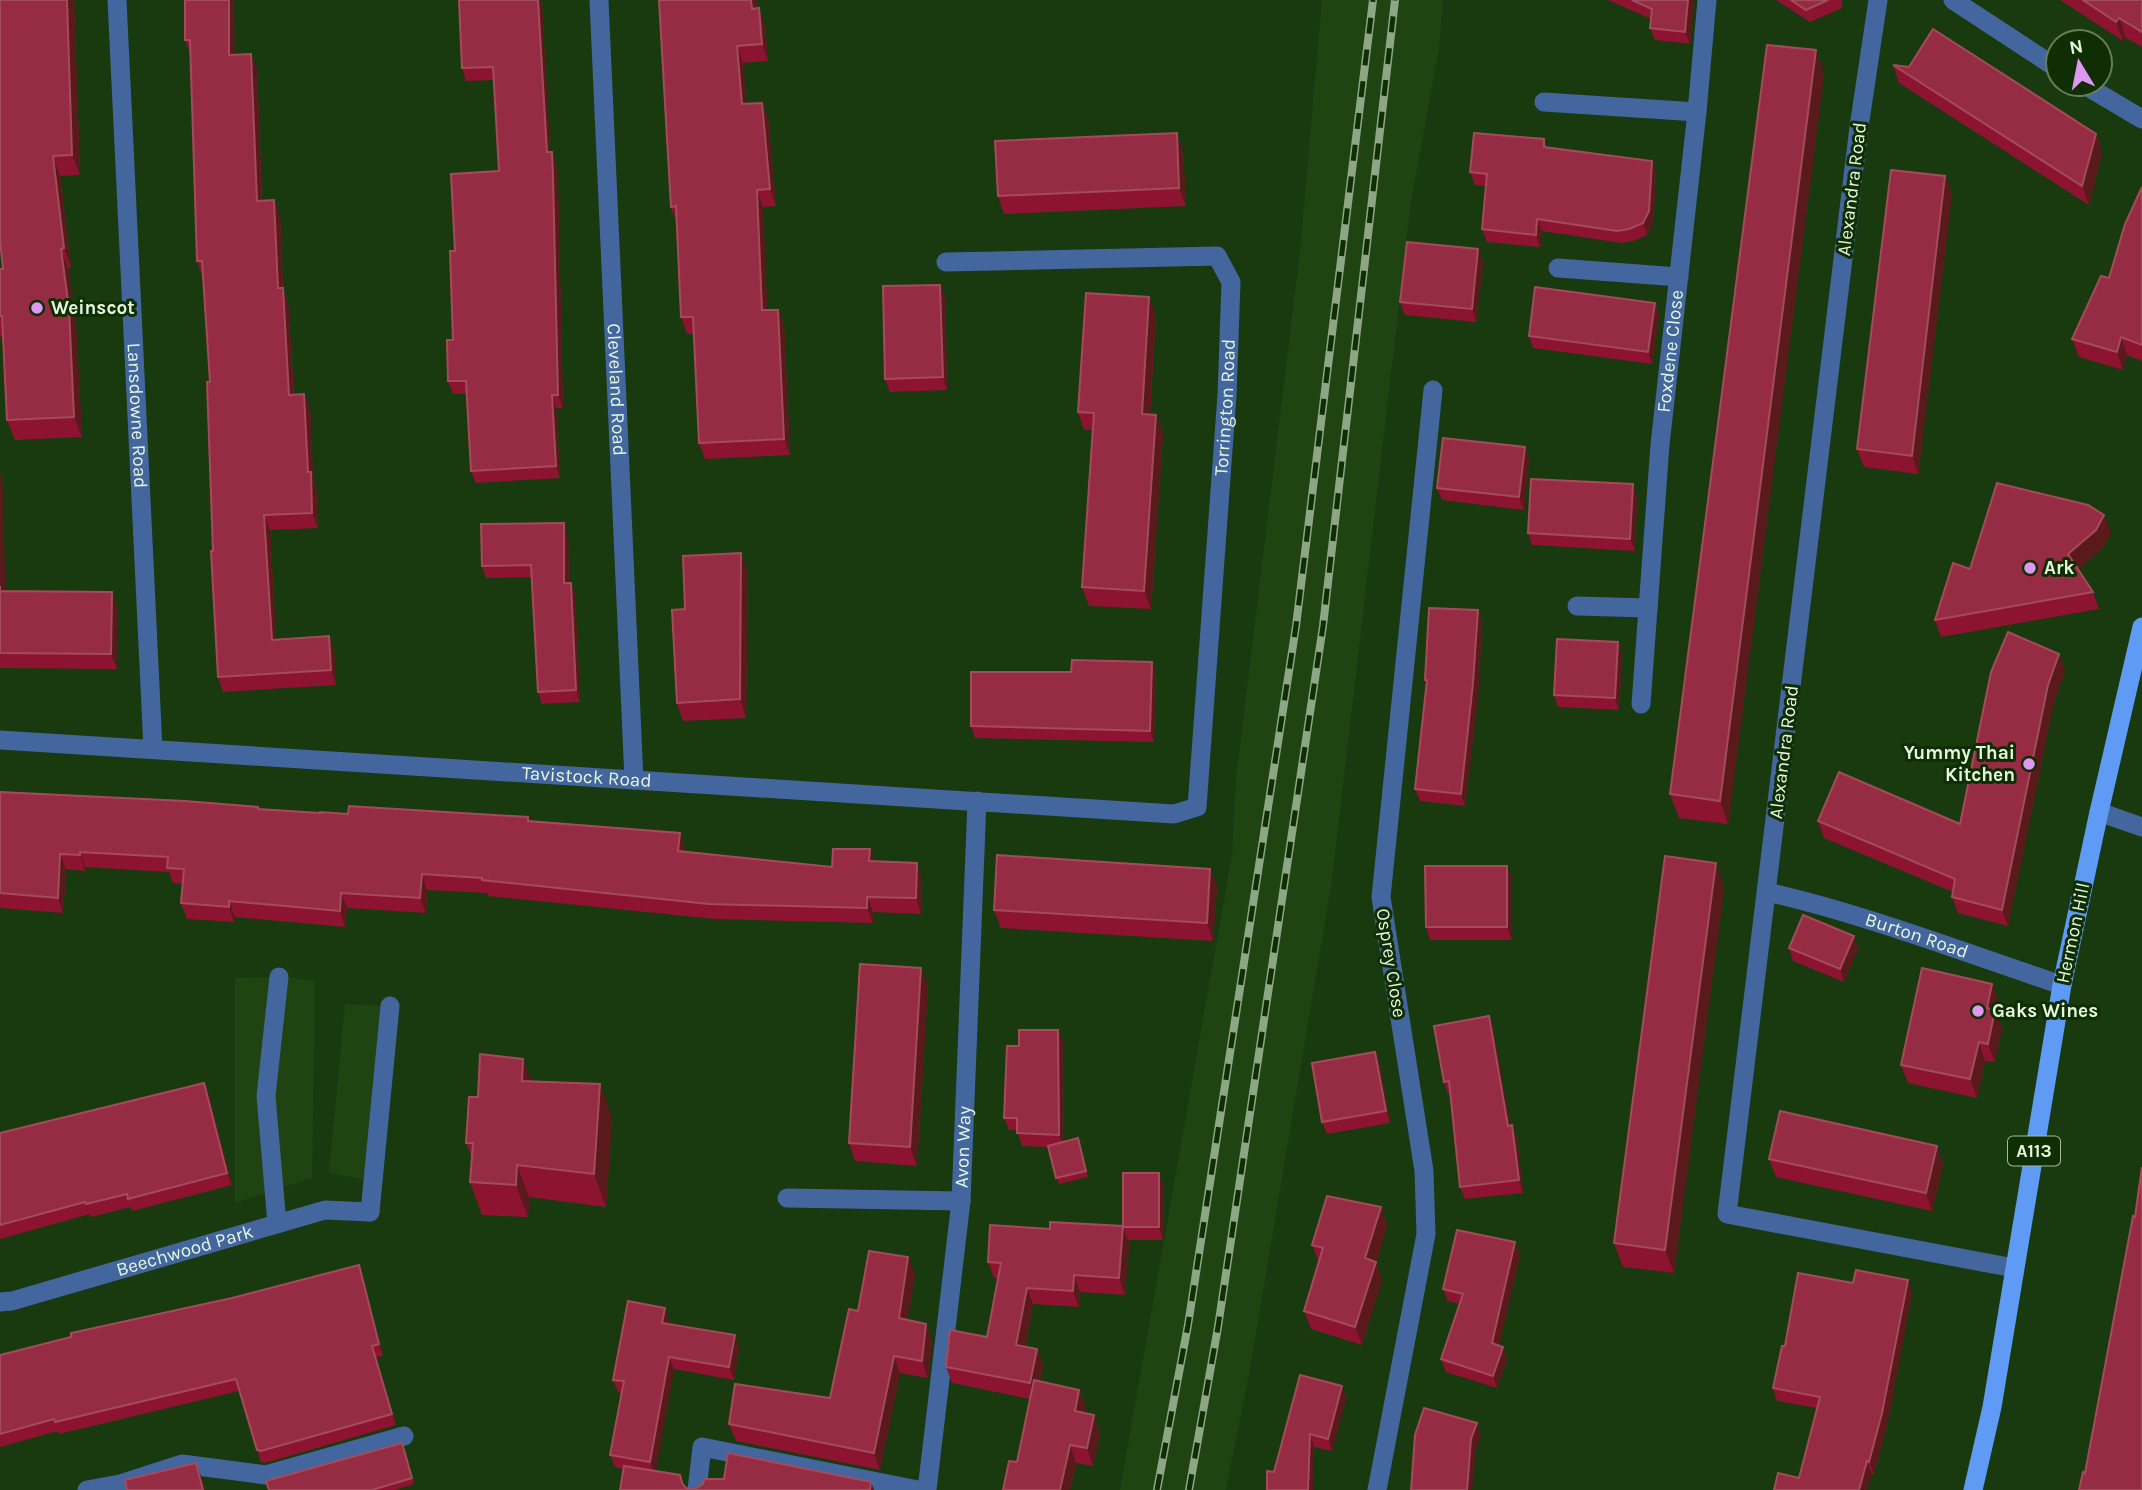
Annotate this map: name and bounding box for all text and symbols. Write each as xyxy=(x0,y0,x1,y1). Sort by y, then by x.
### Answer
north arrow xyxy=(2044,28,2114,98)
text: N xyxy=(2068,35,2085,59)
street label: Alexandra Road xyxy=(1833,121,1871,257)
street label: Foxdene Close xyxy=(1653,289,1688,414)
place label: Weinscot xyxy=(51,297,135,319)
marker: Weinscot xyxy=(29,300,45,316)
street label: Cleveland Road xyxy=(603,323,630,456)
street label: Torrington Road xyxy=(1210,338,1240,477)
street label: Lansdowne Road xyxy=(122,342,151,489)
place label: Ark xyxy=(2044,557,2075,579)
marker: Ark xyxy=(2022,560,2038,576)
street label: Alexandra Road xyxy=(1765,684,1803,820)
place label: Yummy Thai Kitchen xyxy=(1904,742,2015,786)
marker: Yummy Thai Kitchen xyxy=(2021,756,2037,772)
street label: Tavistock Road xyxy=(521,762,652,792)
street label: Hermon Hill xyxy=(2052,881,2094,985)
street label: Osprey Close xyxy=(1371,907,1411,1019)
street label: Burton Road xyxy=(1862,908,1971,963)
place label: Gaks Wines xyxy=(1992,1000,2098,1022)
marker: Gaks Wines xyxy=(1970,1003,1986,1019)
street label: Avon Way xyxy=(951,1105,976,1189)
road number: A113 xyxy=(2008,1136,2060,1166)
street label: Beechwood Park xyxy=(114,1220,256,1281)

